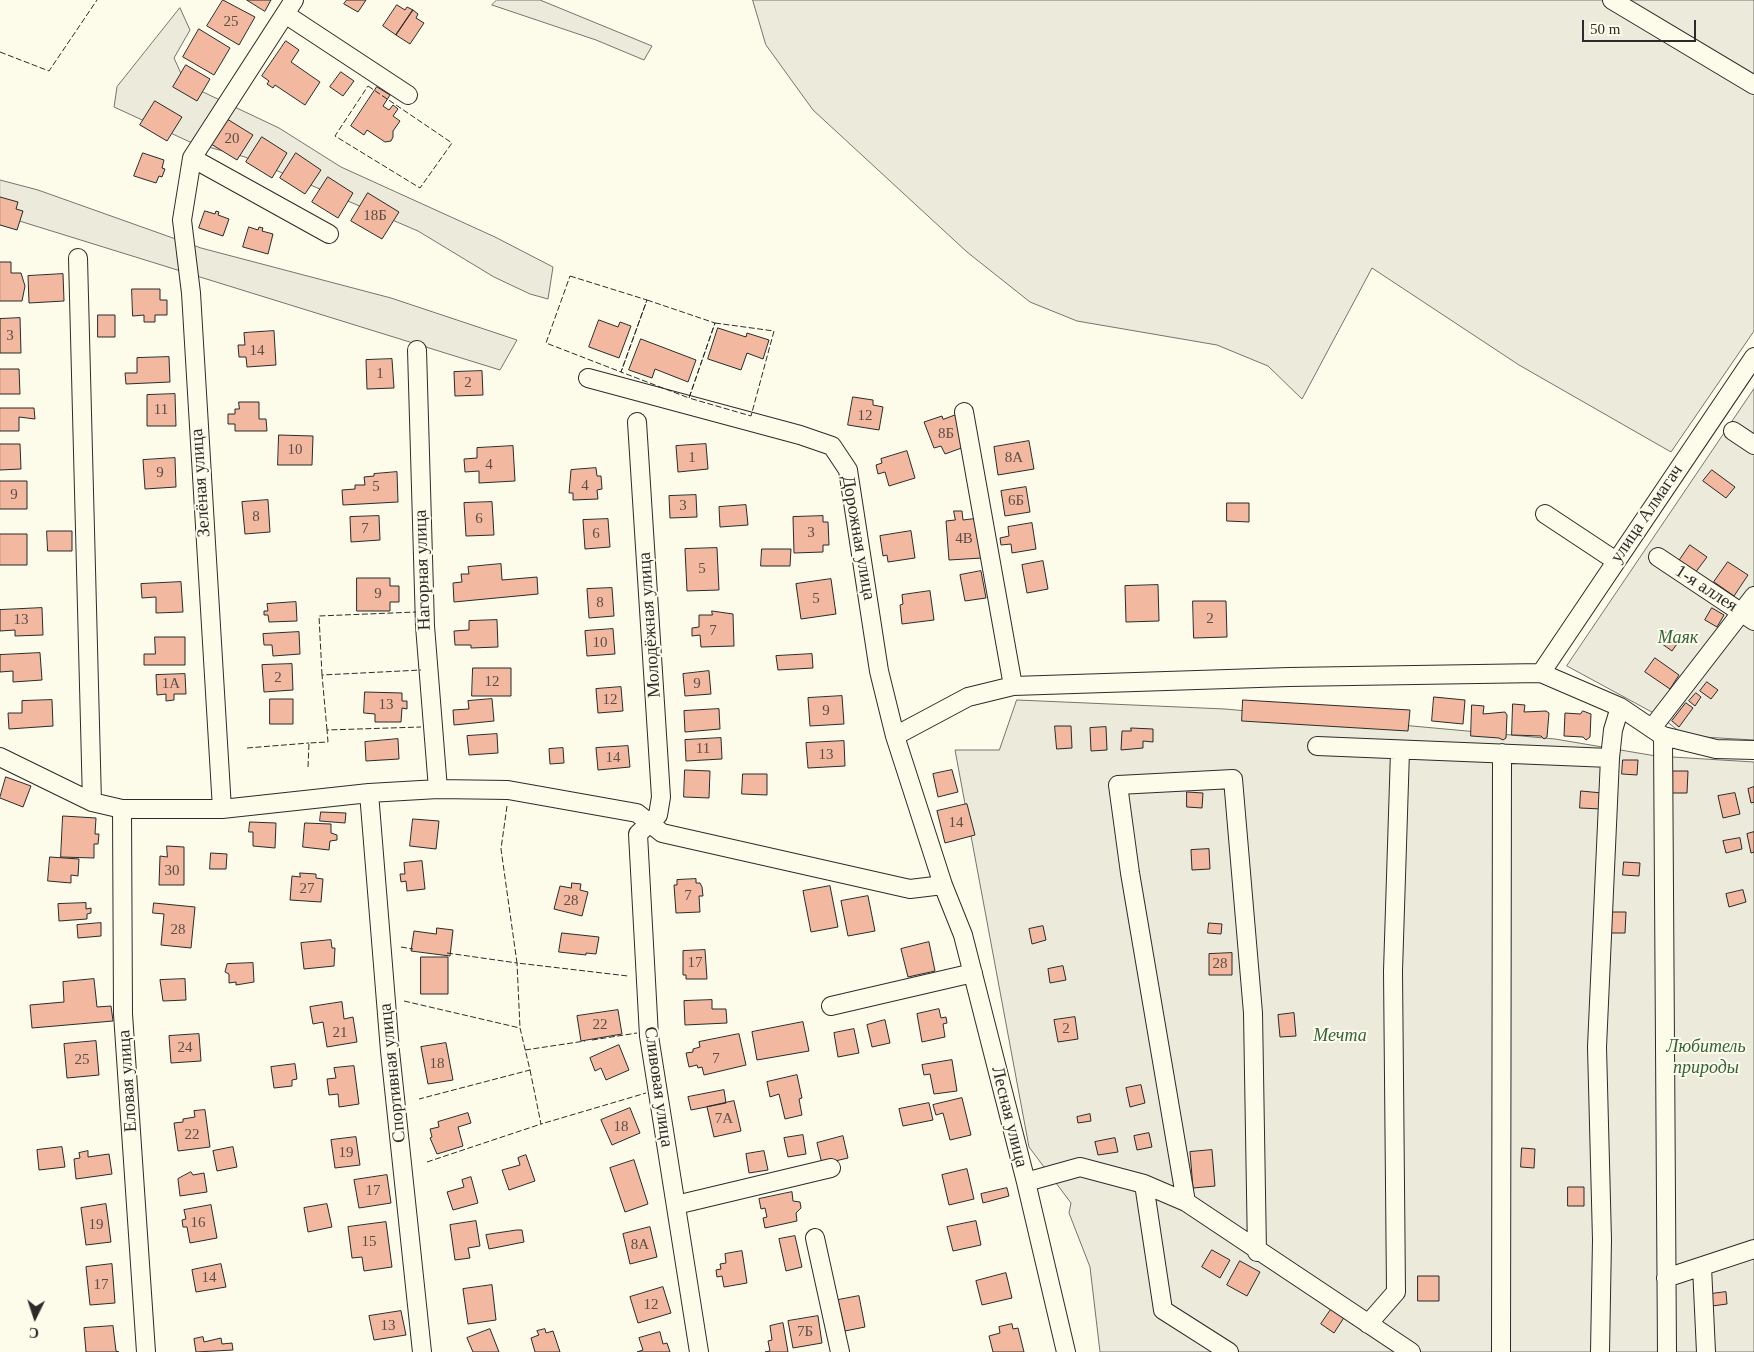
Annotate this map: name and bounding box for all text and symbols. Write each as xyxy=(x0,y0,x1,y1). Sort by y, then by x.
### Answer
scale bar xyxy=(1584,10,1698,42)
house number: 25 xyxy=(224,13,238,31)
text: 50 m xyxy=(1590,21,1620,37)
house number: 20 xyxy=(224,130,240,148)
house number: 18Б xyxy=(363,207,387,225)
house number: 3 xyxy=(6,327,14,345)
house number: 14 xyxy=(250,342,264,360)
house number: 1 xyxy=(376,365,384,383)
house number: 2 xyxy=(464,374,472,392)
house number: 11 xyxy=(154,401,168,419)
house number: 12 xyxy=(858,407,872,425)
house number: 8Б xyxy=(938,425,954,443)
street label: Зелёная улица xyxy=(186,428,216,538)
house number: 10 xyxy=(288,441,302,459)
house number: 1 xyxy=(688,449,696,467)
house number: 8А xyxy=(1005,449,1023,467)
house number: 4 xyxy=(485,456,493,474)
street label: улица Алмагач xyxy=(1606,461,1688,567)
house number: 9 xyxy=(156,464,164,482)
street label: Дорожная улица xyxy=(836,474,880,602)
house number: 4 xyxy=(581,477,589,495)
house number: 5 xyxy=(372,478,380,496)
house number: 9 xyxy=(10,486,18,504)
house number: 6Б xyxy=(1008,492,1024,510)
house number: 3 xyxy=(679,497,687,515)
house number: 8 xyxy=(252,508,260,526)
street label: Нагорная улица xyxy=(410,509,436,631)
house number: 6 xyxy=(475,510,483,528)
house number: 7 xyxy=(361,520,369,538)
house number: 3 xyxy=(807,524,815,542)
house number: 6 xyxy=(592,525,600,543)
house number: 4В xyxy=(955,530,973,548)
street label: Молодёжная улица xyxy=(634,551,666,699)
house number: 5 xyxy=(698,560,706,578)
street label: 1-я аллея xyxy=(1671,561,1741,617)
house number: 9 xyxy=(374,585,382,603)
house number: 5 xyxy=(812,590,820,608)
house number: 8 xyxy=(596,594,604,612)
house number: 2 xyxy=(1206,610,1214,628)
house number: 13 xyxy=(14,611,28,629)
house number: 7 xyxy=(709,622,717,640)
park label: Маяк xyxy=(1658,627,1698,649)
house number: 10 xyxy=(592,634,608,652)
house number: 2 xyxy=(274,669,282,687)
house number: 12 xyxy=(484,673,500,691)
house number: 1А xyxy=(162,675,180,693)
house number: 9 xyxy=(693,675,701,693)
house number: 12 xyxy=(602,691,618,709)
house number: 13 xyxy=(378,696,394,714)
house number: 9 xyxy=(822,702,830,720)
house number: 11 xyxy=(696,740,710,758)
house number: 13 xyxy=(818,746,834,764)
house number: 14 xyxy=(606,749,620,767)
house number: 14 xyxy=(948,814,964,832)
house number: 30 xyxy=(164,862,180,880)
house number: 27 xyxy=(300,880,314,898)
house number: 7 xyxy=(684,887,692,905)
house number: 28 xyxy=(564,892,578,910)
house number: 28 xyxy=(170,921,186,939)
house number: 17 xyxy=(688,954,702,972)
house number: 28 xyxy=(1212,955,1228,973)
street label: Спортивная улица xyxy=(375,1002,411,1144)
house number: 22 xyxy=(592,1016,608,1034)
house number: 2 xyxy=(1062,1020,1070,1038)
house number: 21 xyxy=(332,1024,348,1042)
street label: Сливовая улица xyxy=(639,1025,677,1149)
park label: Мечта xyxy=(1313,1025,1367,1047)
street label: Еловая улица xyxy=(114,1029,142,1133)
park label: Любитель природы xyxy=(1666,1036,1746,1078)
house number: 24 xyxy=(178,1039,192,1057)
house number: 7 xyxy=(712,1050,720,1068)
house number: 25 xyxy=(74,1051,90,1069)
house number: 18 xyxy=(430,1055,444,1073)
street label: Лесная улица xyxy=(986,1064,1032,1170)
house number: 7А xyxy=(715,1110,733,1128)
house number: 18 xyxy=(614,1118,628,1136)
house number: 22 xyxy=(184,1126,200,1144)
house number: 19 xyxy=(338,1144,354,1162)
house number: 17 xyxy=(366,1182,380,1200)
house number: 16 xyxy=(190,1214,206,1232)
house number: 19 xyxy=(88,1216,104,1234)
house number: 15 xyxy=(362,1233,376,1251)
house number: 8А xyxy=(631,1236,649,1254)
house number: 14 xyxy=(202,1269,216,1287)
house number: 17 xyxy=(94,1276,108,1294)
north arrow xyxy=(10,1292,60,1342)
house number: 12 xyxy=(644,1296,658,1314)
house number: 13 xyxy=(380,1317,396,1335)
house number: 7Б xyxy=(797,1323,813,1341)
text: С xyxy=(28,1325,39,1340)

